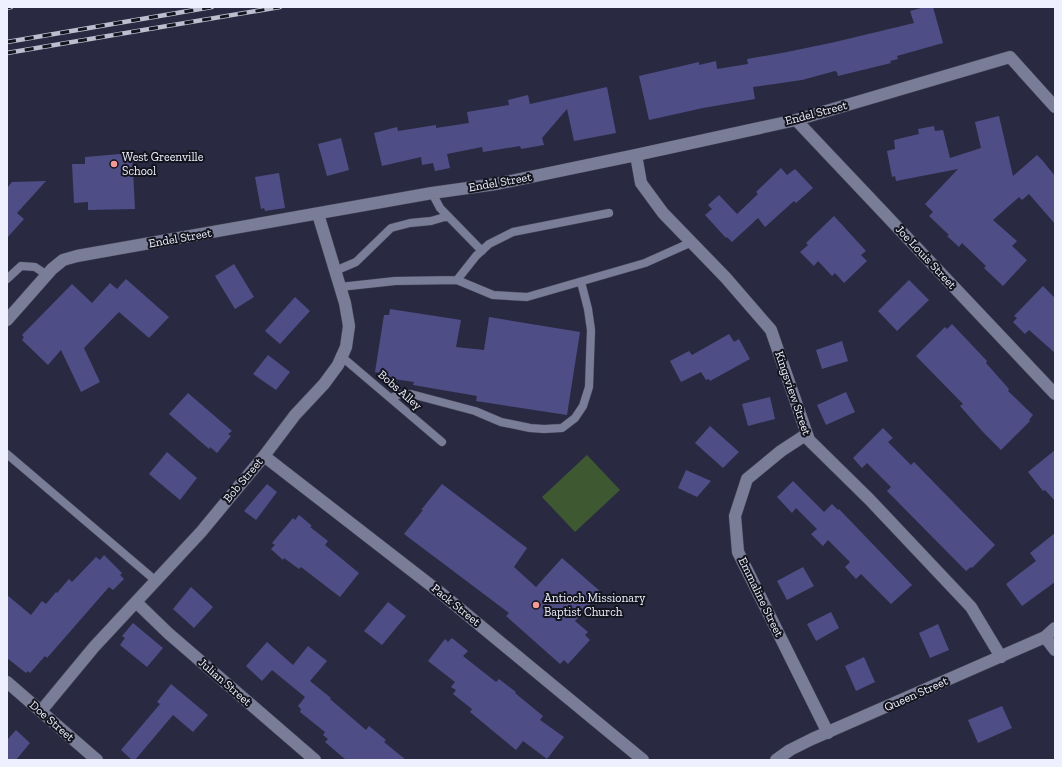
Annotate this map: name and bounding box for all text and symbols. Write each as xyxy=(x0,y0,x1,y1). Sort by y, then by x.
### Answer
street label: Endel Street xyxy=(783,98,849,128)
place label: West Greenville School xyxy=(122,150,204,178)
marker: West Greenville School xyxy=(109,159,119,169)
street label: Endel Street xyxy=(467,169,533,194)
street label: Joe Louis Street xyxy=(893,222,959,292)
street label: Endel Street xyxy=(147,225,213,250)
street label: Kingsview Street xyxy=(772,349,814,437)
street label: Bobs Alley xyxy=(375,367,425,413)
street label: Bob Street xyxy=(220,454,266,505)
street label: Emmaline Street xyxy=(736,555,787,640)
street label: Pack Street xyxy=(429,581,484,629)
place label: Antioch Missionary Baptist Church xyxy=(544,591,646,619)
marker: Antioch Missionary Baptist Church xyxy=(531,600,541,610)
street label: Julian Street xyxy=(196,655,255,709)
street label: Queen Street xyxy=(882,674,950,714)
street label: Doe Street xyxy=(27,698,78,745)

